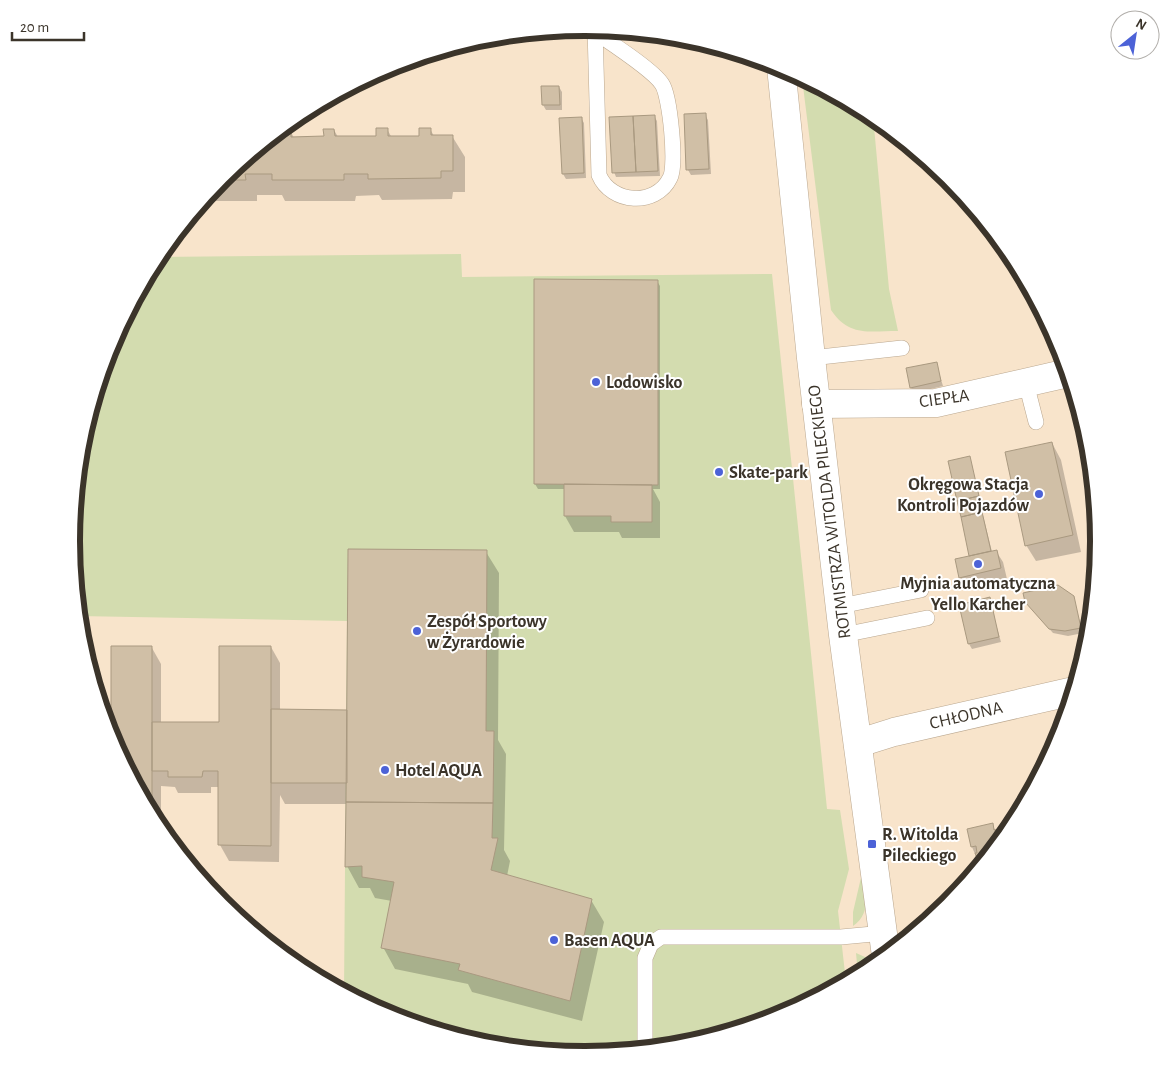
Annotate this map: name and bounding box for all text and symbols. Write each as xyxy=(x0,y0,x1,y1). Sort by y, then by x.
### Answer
scale bar xyxy=(12,10,85,42)
north arrow xyxy=(1110,10,1160,60)
text: N xyxy=(1133,16,1149,33)
text: 20 m xyxy=(20,20,49,35)
place label: Lodowisko xyxy=(606,374,682,392)
marker: Lodowisko xyxy=(590,376,602,388)
street label: ROTMISTRZA WITOLDA PILECKIEGO xyxy=(805,384,854,640)
street label: CIEPŁA xyxy=(918,386,971,411)
place label: Skate-park xyxy=(729,464,808,482)
marker: Skate-park xyxy=(713,466,725,478)
place label: Okręgowa Stacja Kontroli Pojazdów xyxy=(897,476,1029,515)
marker: Okręgowa Stacja Kontroli Pojazdów xyxy=(1033,488,1045,500)
marker: Myjnia automatyczna Yello Karcher xyxy=(972,558,984,570)
place label: Myjnia automatyczna Yello Karcher xyxy=(900,575,1056,614)
place label: Zespół Sportowy w Żyrardowie xyxy=(427,613,548,652)
marker: Zespół Sportowy w Żyrardowie xyxy=(411,625,423,637)
street label: CHŁODNA xyxy=(928,699,1005,733)
place label: Hotel AQUA xyxy=(395,762,482,780)
marker: Hotel AQUA xyxy=(379,764,391,776)
place label: R. Witolda Pileckiego xyxy=(882,826,959,865)
marker: R. Witolda Pileckiego xyxy=(866,838,878,850)
place label: Basen AQUA xyxy=(564,932,655,950)
marker: Basen AQUA xyxy=(548,934,560,946)

